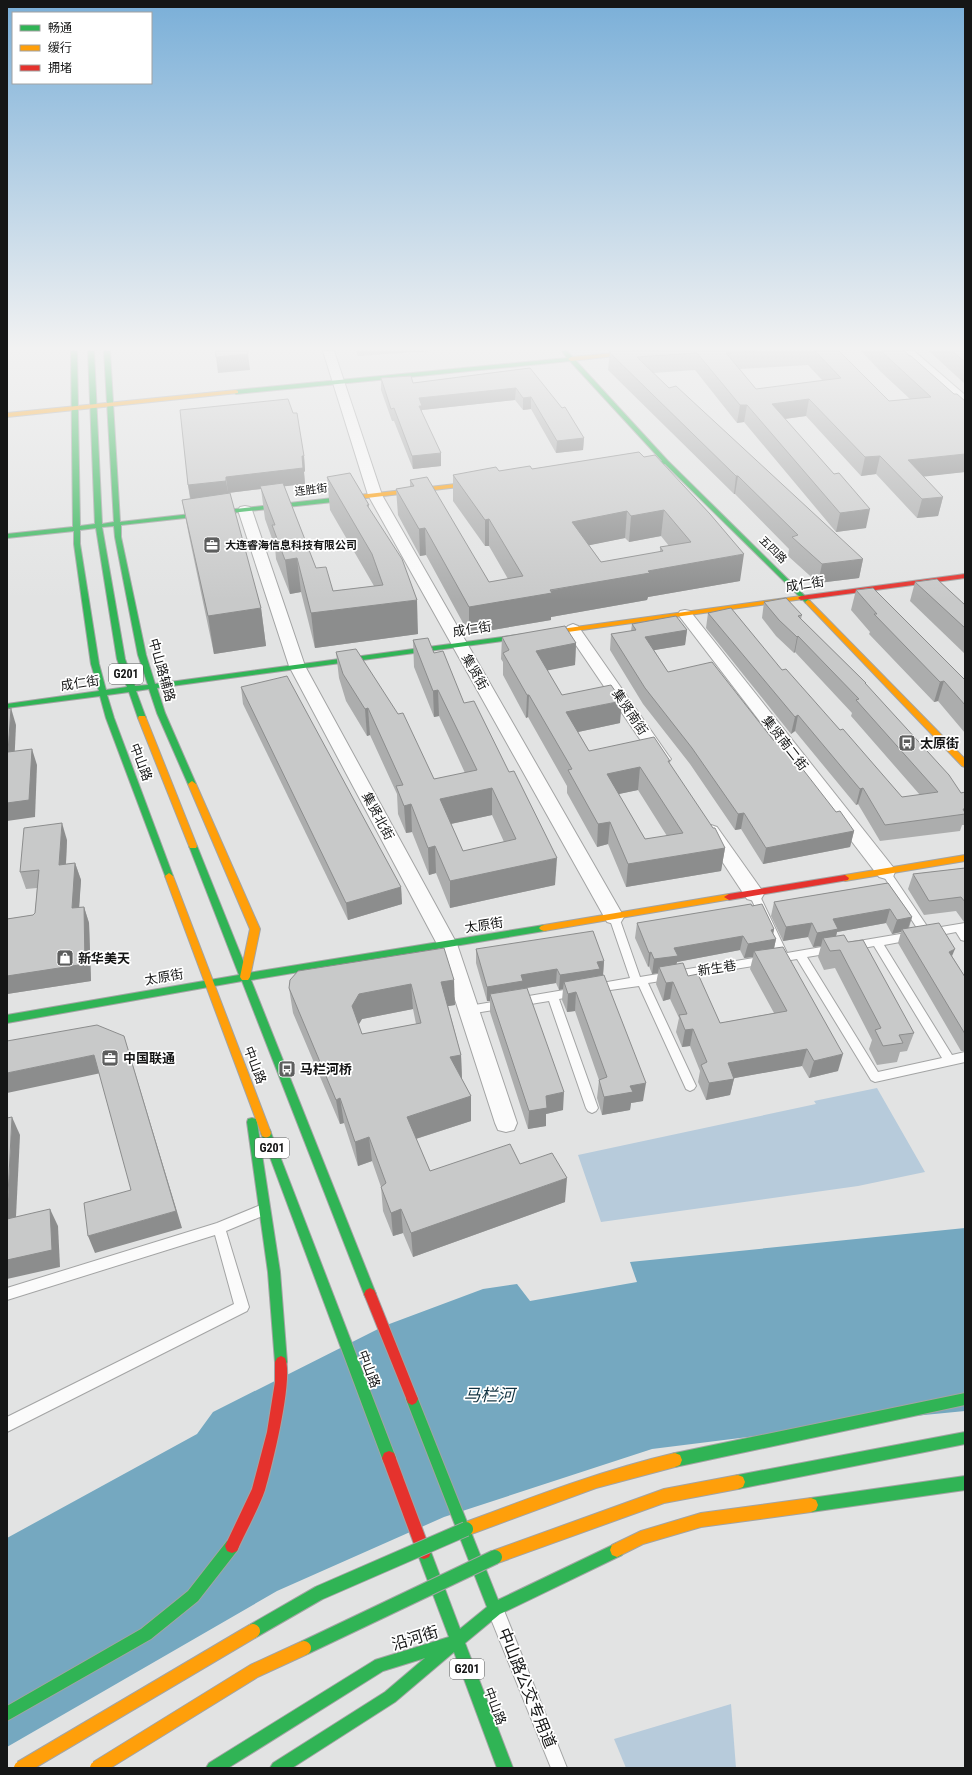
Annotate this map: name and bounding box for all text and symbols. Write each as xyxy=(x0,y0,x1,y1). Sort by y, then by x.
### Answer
legend xyxy=(12,12,152,84)
text: 畅通 xyxy=(48,21,72,35)
text: 缓行 xyxy=(48,41,72,55)
text: 拥堵 xyxy=(48,61,72,75)
street label: 连胜街 xyxy=(294,482,328,498)
street label: 五四路 xyxy=(757,534,789,566)
office icon: 大连睿海信息科技有限公司 xyxy=(202,535,222,555)
place label: 大连睿海信息科技有限公司 xyxy=(225,539,357,552)
street label: 成仁街 xyxy=(785,574,825,594)
street label: 成仁街 xyxy=(452,619,492,639)
street label: 中山路辅路 xyxy=(146,637,178,703)
street label: 集贤街 xyxy=(459,651,491,693)
road number: G201 xyxy=(109,664,143,684)
street label: 成仁街 xyxy=(60,673,100,693)
street label: 集贤南街 xyxy=(609,686,651,738)
street label: 集贤南二街 xyxy=(759,713,811,773)
bus stop icon: 太原街 xyxy=(897,733,917,753)
place label: 太原街 xyxy=(920,736,959,751)
street label: 中山路 xyxy=(127,741,155,783)
street label: 集贤北街 xyxy=(359,790,397,842)
street label: 太原街 xyxy=(464,915,504,935)
shop icon: 新华美天 xyxy=(55,948,75,968)
place label: 新华美天 xyxy=(78,951,130,966)
street label: 新生巷 xyxy=(697,958,737,978)
street label: 太原街 xyxy=(143,966,185,988)
street label: 中山路 xyxy=(241,1044,269,1086)
office icon: 中国联通 xyxy=(100,1048,120,1068)
place label: 中国联通 xyxy=(123,1051,175,1066)
bus stop icon: 马栏河桥 xyxy=(277,1059,297,1079)
place label: 马栏河桥 xyxy=(300,1062,352,1077)
road number: G201 xyxy=(255,1138,289,1158)
street label: 中山路 xyxy=(355,1348,383,1390)
water label: 马栏河 xyxy=(464,1385,517,1405)
street label: 沿河街 xyxy=(389,1622,441,1654)
street label: 中山路公交专用道 xyxy=(494,1625,560,1751)
road number: G201 xyxy=(450,1659,484,1679)
street label: 中山路 xyxy=(481,1685,509,1727)

